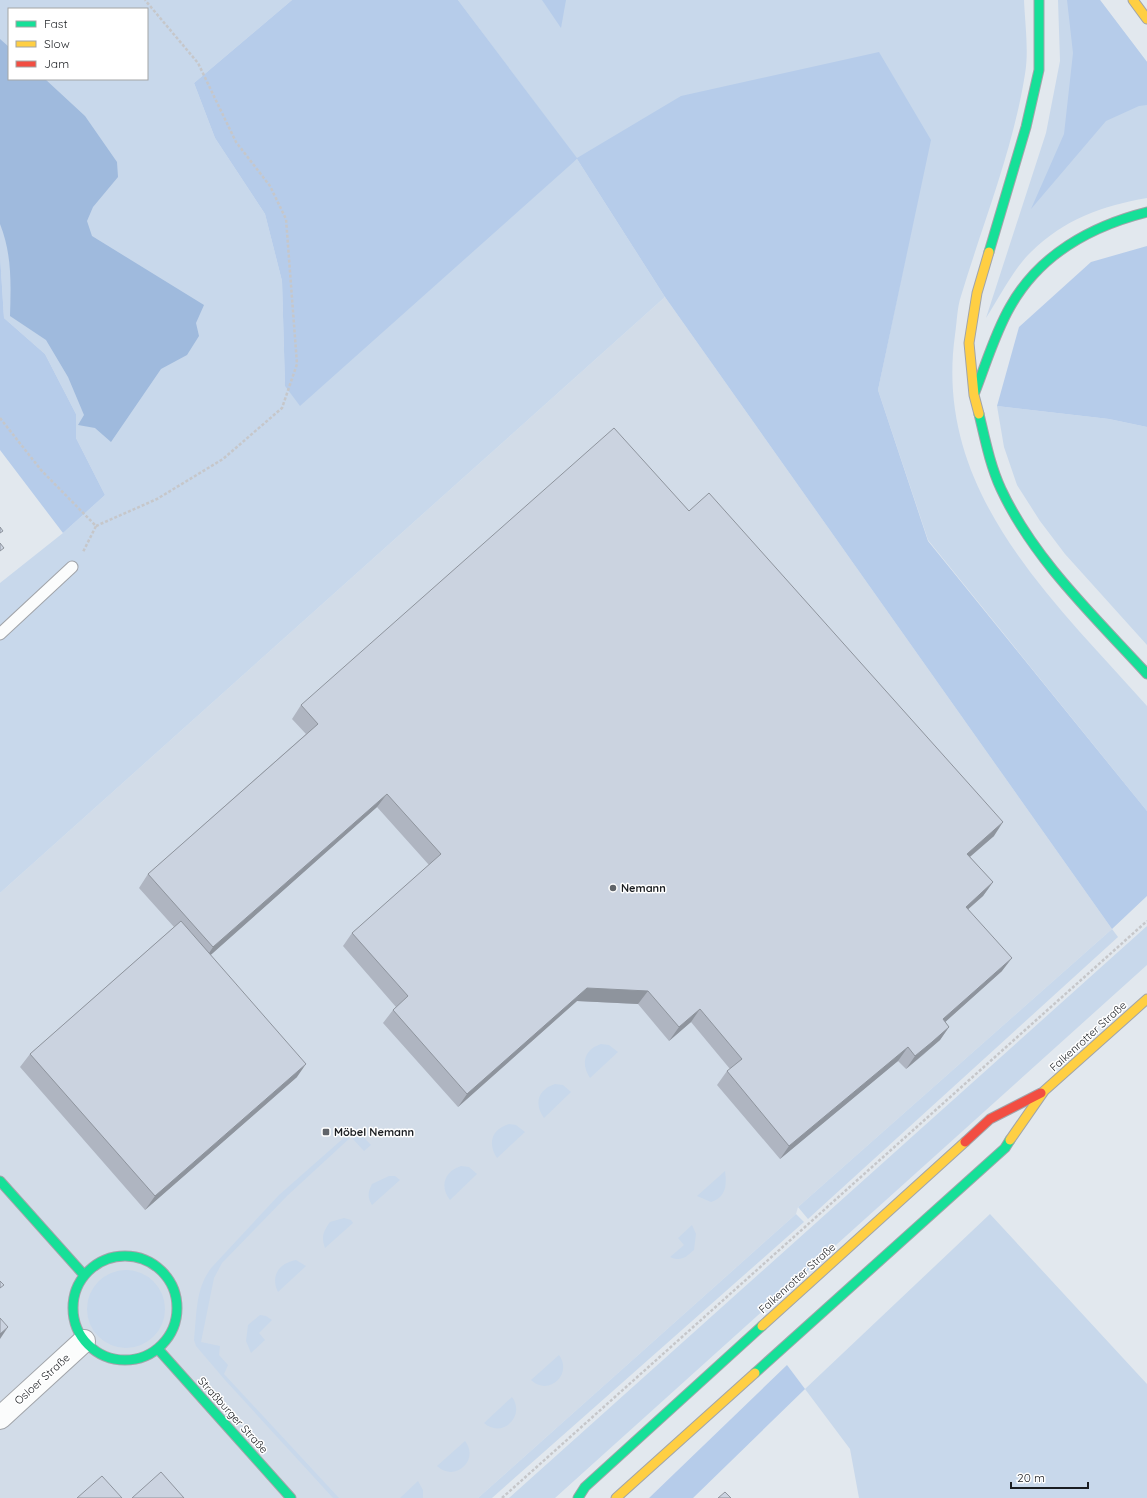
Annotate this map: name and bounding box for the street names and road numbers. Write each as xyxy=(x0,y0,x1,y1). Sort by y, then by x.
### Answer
street label: Falkenrotter Straße xyxy=(1047,998,1129,1074)
street label: Falkenrotter Straße xyxy=(756,1240,838,1316)
street label: Osloer Straße xyxy=(11,1350,73,1408)
street label: Straßburger Straße xyxy=(195,1374,271,1456)

